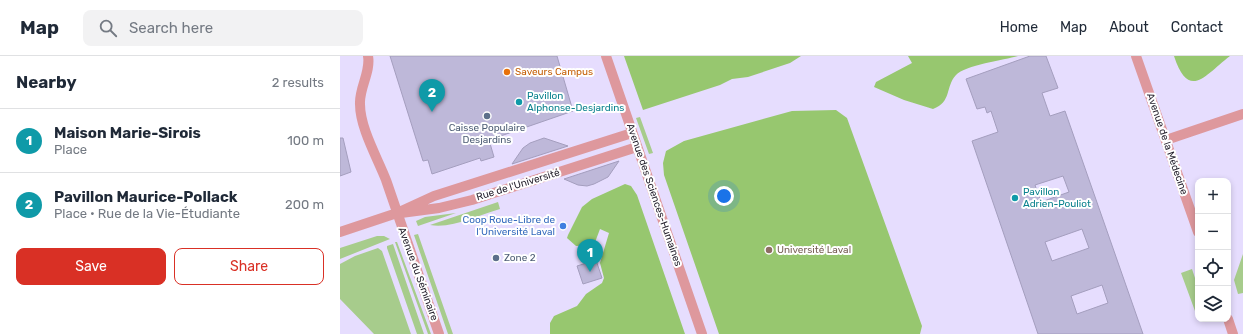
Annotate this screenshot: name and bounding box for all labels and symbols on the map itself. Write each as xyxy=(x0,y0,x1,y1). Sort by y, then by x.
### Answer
place label: Saveurs Campus xyxy=(515,66,593,78)
marker: Saveurs Campus xyxy=(502,67,512,77)
pin: 2 xyxy=(419,79,445,112)
place label: Pavillon Alphonse-Desjardins xyxy=(527,90,624,114)
street label: Avenue de la Médecine xyxy=(1144,92,1190,197)
marker: Pavillon Alphonse-Desjardins xyxy=(514,97,524,107)
marker: Caisse Populaire Desjardins xyxy=(482,111,492,121)
place label: Caisse Populaire Desjardins xyxy=(449,122,526,146)
street label: Avenue des Sciences-Humaines xyxy=(624,122,684,268)
street label: Rue de l'Université xyxy=(475,167,561,203)
your location xyxy=(714,186,734,206)
place label: Pavillon Adrien-Pouliot xyxy=(1023,186,1091,210)
marker: Pavillon Adrien-Pouliot xyxy=(1010,193,1020,203)
place label: Coop Roue-Libre de l’Université Laval xyxy=(463,214,555,238)
marker: Coop Roue-Libre de l’Université Laval xyxy=(558,221,568,231)
street label: Avenue du Séminaire xyxy=(396,226,441,323)
pin: 1 xyxy=(577,239,603,272)
place label: Université Laval xyxy=(777,244,851,256)
marker: Université Laval xyxy=(764,245,774,255)
place label: Zone 2 xyxy=(504,252,536,264)
marker: Zone 2 xyxy=(491,253,501,263)

